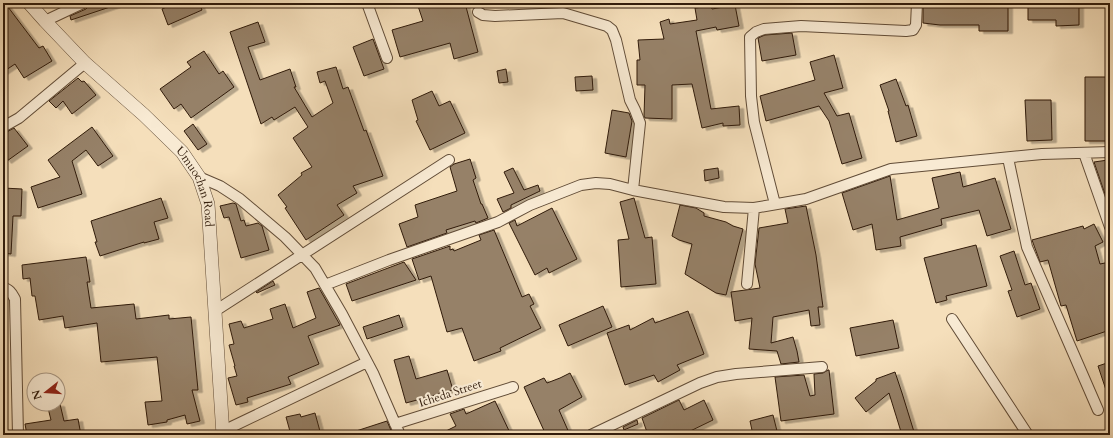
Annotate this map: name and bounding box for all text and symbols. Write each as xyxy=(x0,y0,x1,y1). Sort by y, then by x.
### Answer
street label: Umuochan Road xyxy=(173,143,218,228)
north arrow xyxy=(26,372,66,412)
street label: Icheda Street xyxy=(416,375,484,411)
text: N xyxy=(28,388,45,402)

